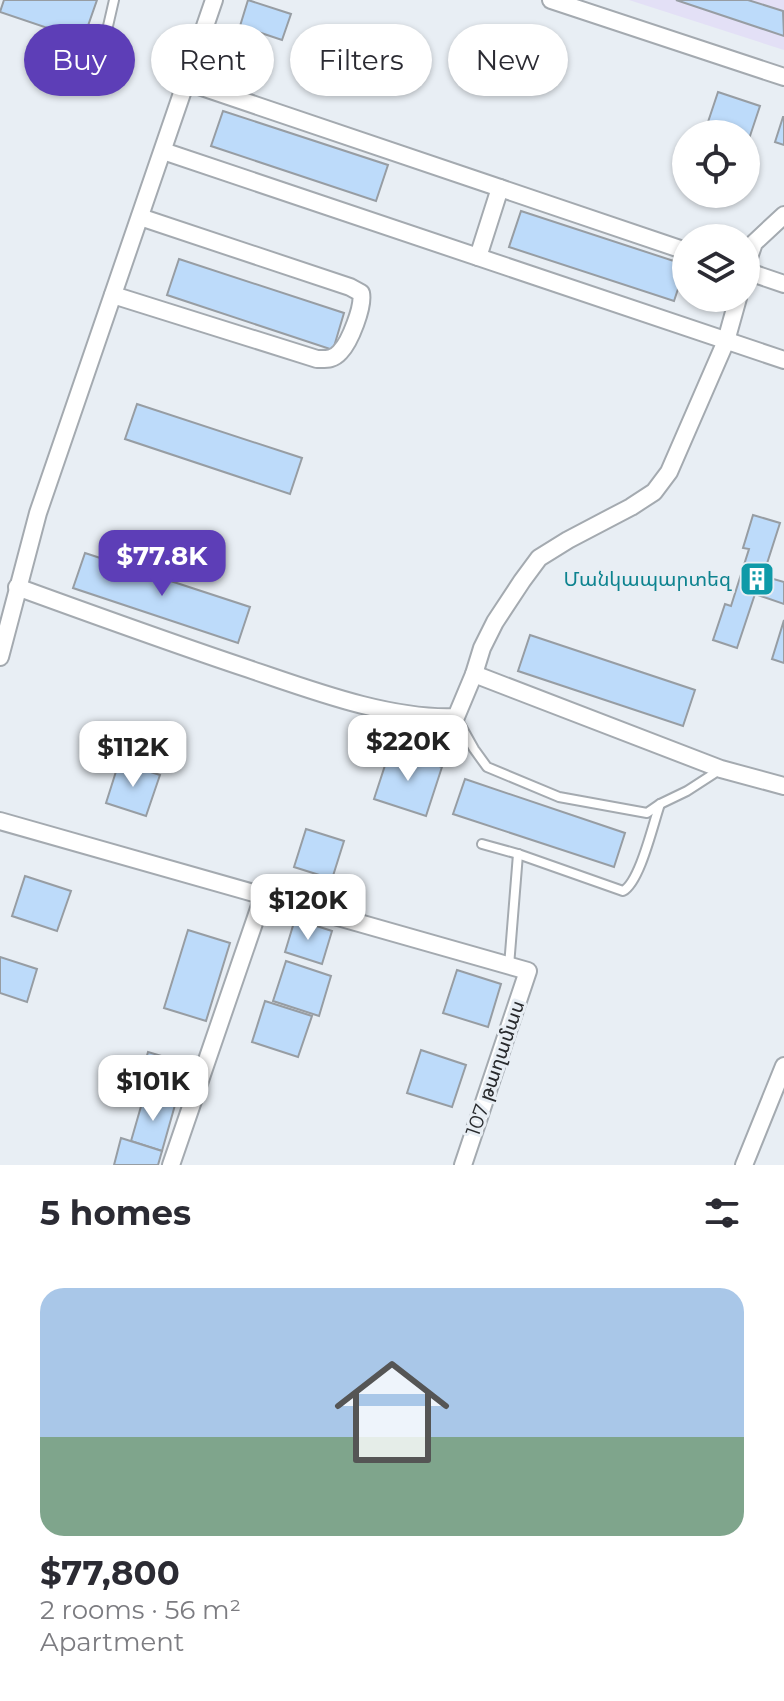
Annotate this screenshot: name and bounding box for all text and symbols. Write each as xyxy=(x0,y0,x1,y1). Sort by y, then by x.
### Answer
chip: Buy xyxy=(24,24,135,96)
chip: Rent xyxy=(151,24,274,96)
chip: Filters xyxy=(290,24,432,96)
chip: New xyxy=(448,24,568,96)
map controls xyxy=(672,120,760,312)
button: locate xyxy=(672,120,760,208)
button: layers xyxy=(672,224,760,312)
pin: $77.8K xyxy=(97,530,227,598)
text: $77.8K xyxy=(117,540,207,572)
building icon: Մանկապարտեզ xyxy=(738,560,776,598)
place label: Մանկապարտեզ xyxy=(564,567,732,591)
pin: $220K xyxy=(352,715,464,783)
pin: $112K xyxy=(77,721,189,789)
text: $220K xyxy=(366,725,450,757)
text: $112K xyxy=(97,731,169,763)
pin: $120K xyxy=(252,874,364,942)
text: $120K xyxy=(269,884,347,916)
street label: 107 թաղամաս xyxy=(461,997,529,1139)
pin: $101K xyxy=(97,1055,209,1123)
text: $101K xyxy=(116,1065,190,1097)
icon: filters xyxy=(700,1191,744,1235)
text: 5 homes xyxy=(40,1192,191,1234)
icon: home xyxy=(320,1340,464,1484)
text: $77,800 xyxy=(40,1552,180,1594)
text: 2 rooms · 56 m² xyxy=(40,1594,241,1626)
text: Apartment xyxy=(40,1626,184,1658)

